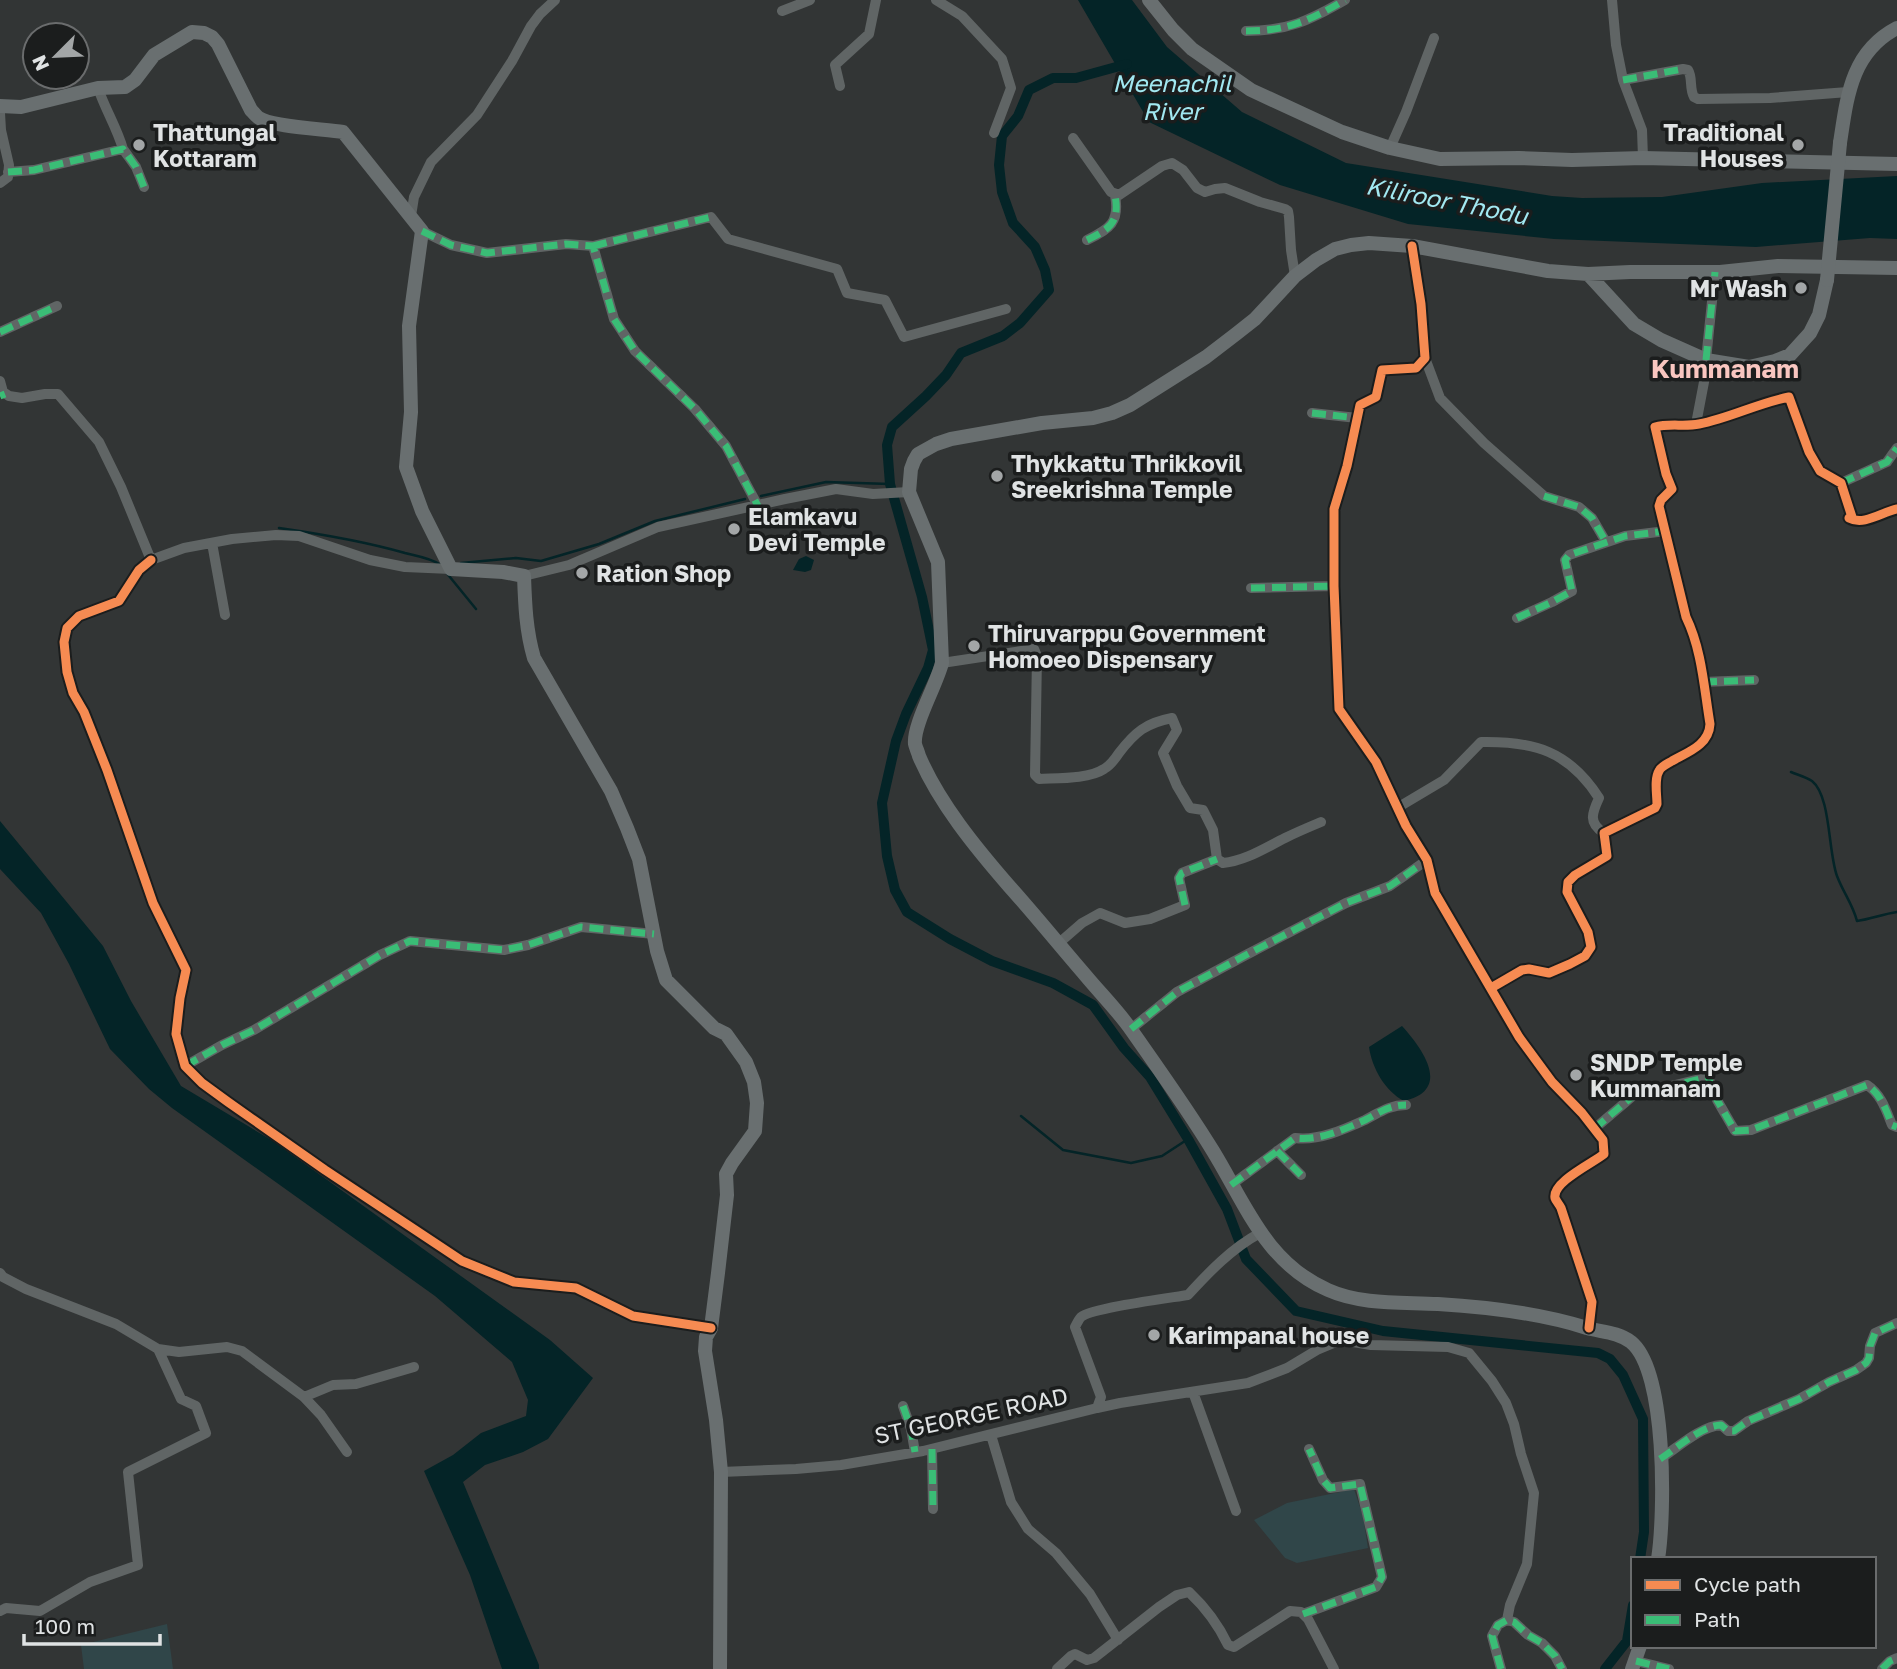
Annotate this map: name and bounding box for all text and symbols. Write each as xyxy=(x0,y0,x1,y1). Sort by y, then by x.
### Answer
north arrow xyxy=(21,21,91,91)
text: N xyxy=(27,52,53,74)
water label: Meenachil River xyxy=(1113,68,1233,125)
place label: Thattungal Kottaram xyxy=(153,118,276,172)
place label: Traditional Houses xyxy=(1663,118,1784,172)
marker: Thattungal Kottaram xyxy=(131,137,147,153)
marker: Traditional Houses xyxy=(1790,137,1806,153)
water label: Kiliroor Thodu xyxy=(1364,170,1532,230)
place label: Mr Wash xyxy=(1690,274,1787,302)
marker: Mr Wash xyxy=(1793,280,1809,296)
district label: Kummanam xyxy=(1651,353,1799,384)
place label: Thykkattu Thrikkovil Sreekrishna Temple xyxy=(1011,449,1243,503)
marker: Thykkattu Thrikkovil Sreekrishna Temple xyxy=(989,468,1005,484)
place label: Elamkavu Devi Temple xyxy=(748,502,886,556)
marker: Elamkavu Devi Temple xyxy=(726,521,742,537)
place label: Ration Shop xyxy=(596,559,731,587)
marker: Ration Shop xyxy=(574,565,590,581)
place label: Thiruvarppu Government Homoeo Dispensary xyxy=(988,619,1266,673)
marker: Thiruvarppu Government Homoeo Dispensary xyxy=(966,638,982,654)
place label: SNDP Temple Kummanam xyxy=(1590,1048,1743,1102)
marker: SNDP Temple Kummanam xyxy=(1568,1067,1584,1083)
place label: Karimpanal house xyxy=(1168,1321,1369,1349)
marker: Karimpanal house xyxy=(1146,1327,1162,1343)
street label: ST GEORGE ROAD xyxy=(872,1381,1070,1449)
legend xyxy=(1631,1557,1876,1648)
text: Cycle path xyxy=(1694,1571,1801,1597)
scale bar xyxy=(24,1602,161,1646)
text: Path xyxy=(1694,1606,1741,1632)
text: 100 m xyxy=(35,1613,95,1639)

